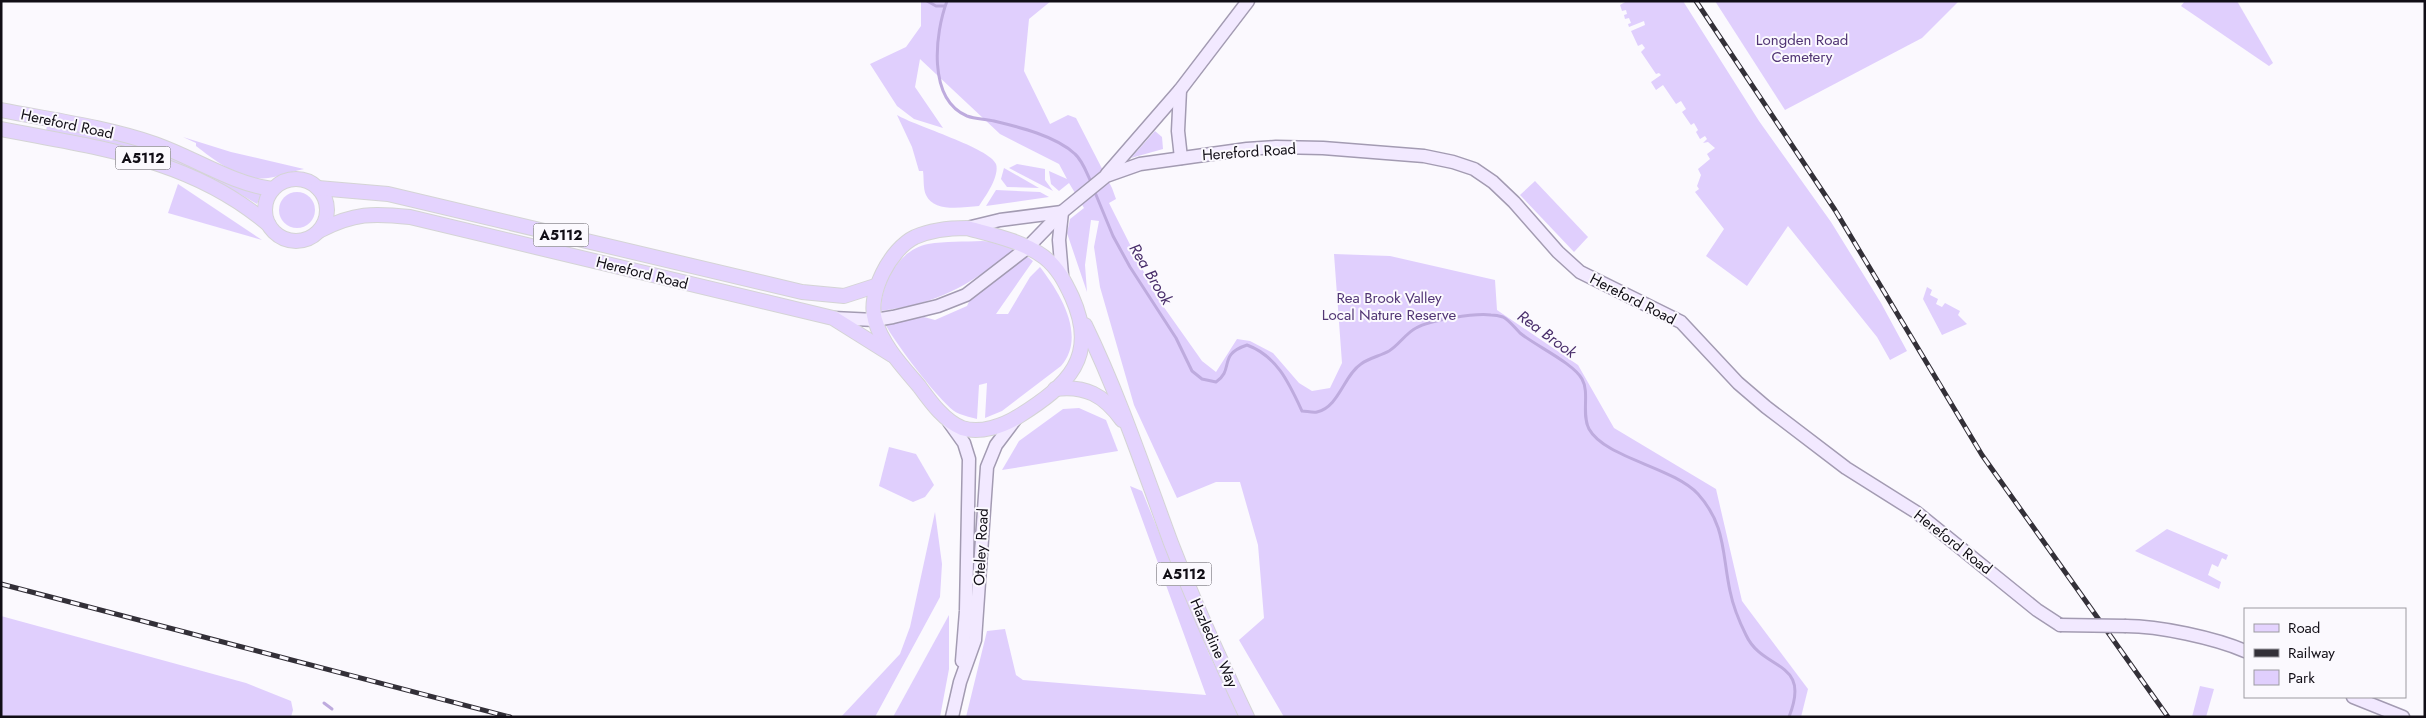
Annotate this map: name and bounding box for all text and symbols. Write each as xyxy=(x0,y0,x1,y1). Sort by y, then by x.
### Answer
park label: Longden Road Cemetery xyxy=(1756,29,1848,68)
street label: Hereford Road xyxy=(19,103,115,145)
street label: Hereford Road xyxy=(1201,138,1297,166)
road number: A5112 xyxy=(116,146,170,170)
road number: A5112 xyxy=(534,224,588,246)
water label: Rea Brook xyxy=(1124,239,1179,310)
street label: Hereford Road xyxy=(594,251,690,295)
street label: Hereford Road xyxy=(1586,268,1680,330)
park label: Rea Brook Valley Local Nature Reserve xyxy=(1322,287,1456,326)
water label: Rea Brook xyxy=(1513,305,1582,364)
street label: Hereford Road xyxy=(1909,504,1997,580)
street label: Oteley Road xyxy=(968,508,994,586)
road number: A5112 xyxy=(1156,562,1212,586)
street label: Hazledine Way xyxy=(1184,595,1244,692)
legend xyxy=(2244,608,2406,698)
text: Road xyxy=(2288,617,2320,639)
text: Railway xyxy=(2288,642,2335,664)
text: Park xyxy=(2288,667,2315,689)

